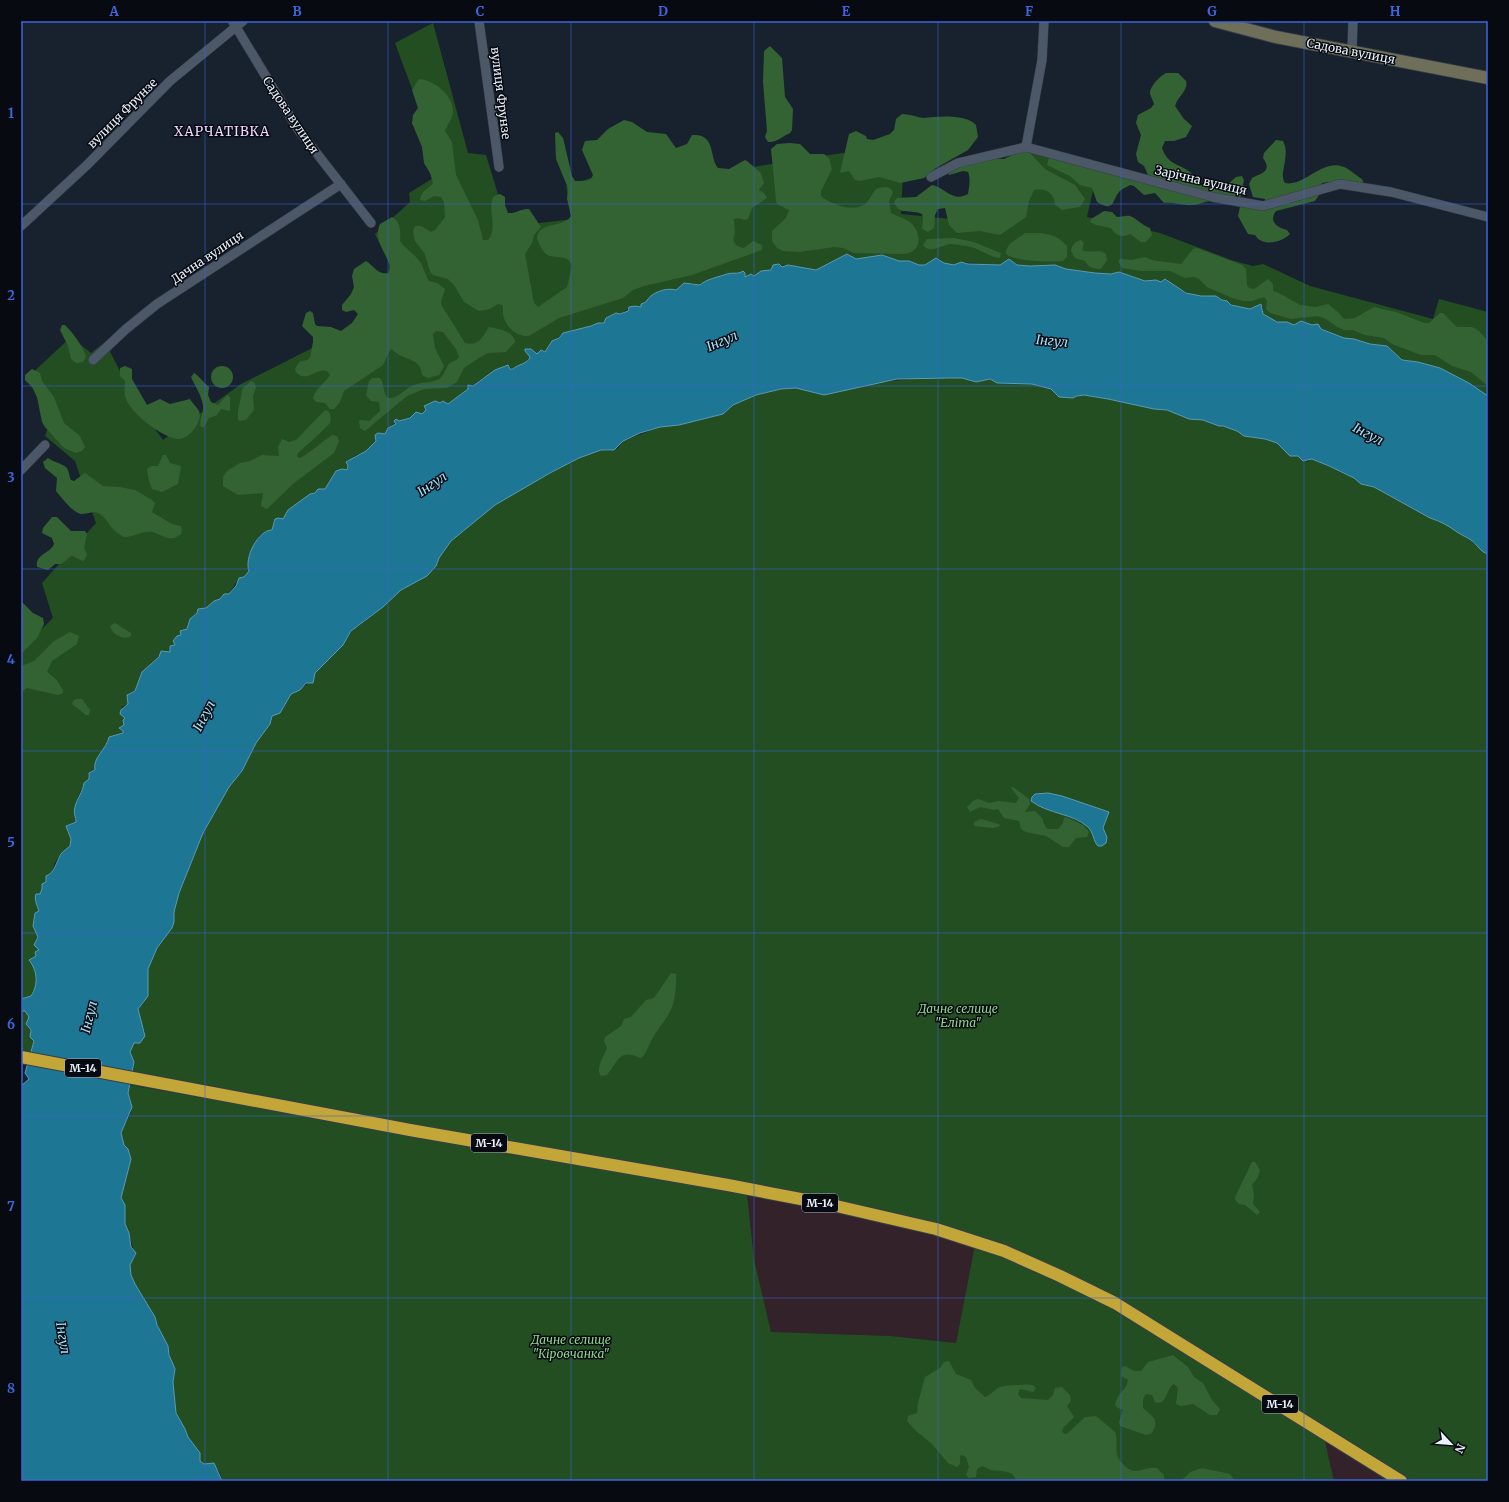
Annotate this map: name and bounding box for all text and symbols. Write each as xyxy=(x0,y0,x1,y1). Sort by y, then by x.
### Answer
text: A xyxy=(108,3,119,20)
text: B xyxy=(292,3,302,20)
text: C xyxy=(476,3,485,20)
text: D xyxy=(658,3,668,20)
text: E xyxy=(842,3,851,20)
text: F xyxy=(1025,3,1033,20)
text: G xyxy=(1207,3,1217,20)
text: H xyxy=(1390,3,1401,20)
street label: Садова вулиця xyxy=(1306,35,1396,67)
street label: вулиця Фрунзе xyxy=(488,46,514,140)
street label: Садова вулиця xyxy=(260,74,322,156)
street label: вулиця Фрунзе xyxy=(84,75,160,151)
text: 1 xyxy=(8,105,14,122)
district label: ХАРЧАТІВКА xyxy=(174,123,270,140)
street label: Зарічна вулиця xyxy=(1154,162,1248,198)
street label: Дачна вулиця xyxy=(168,227,246,287)
text: 2 xyxy=(7,287,15,304)
water label: Інгул xyxy=(704,327,740,355)
water label: Інгул xyxy=(1035,331,1069,351)
water label: Інгул xyxy=(1350,419,1386,449)
water label: Інгул xyxy=(414,468,450,500)
text: 3 xyxy=(7,469,15,486)
text: 4 xyxy=(7,651,16,668)
water label: Інгул xyxy=(189,698,219,734)
text: 5 xyxy=(7,834,15,851)
water label: Інгул xyxy=(77,999,101,1035)
park label: Дачне селище "Еліта" xyxy=(917,1001,998,1030)
text: 6 xyxy=(7,1016,15,1033)
road number: М-14 xyxy=(65,1059,101,1077)
road number: М-14 xyxy=(471,1134,507,1152)
road number: М-14 xyxy=(802,1194,838,1212)
text: 7 xyxy=(7,1198,15,1215)
water label: Інгул xyxy=(52,1321,74,1355)
park label: Дачне селище "Кіровчанка" xyxy=(530,1332,611,1361)
text: 8 xyxy=(7,1380,15,1397)
road number: М-14 xyxy=(1262,1395,1298,1413)
north arrow xyxy=(1431,1424,1471,1464)
text: N xyxy=(1452,1441,1468,1456)

